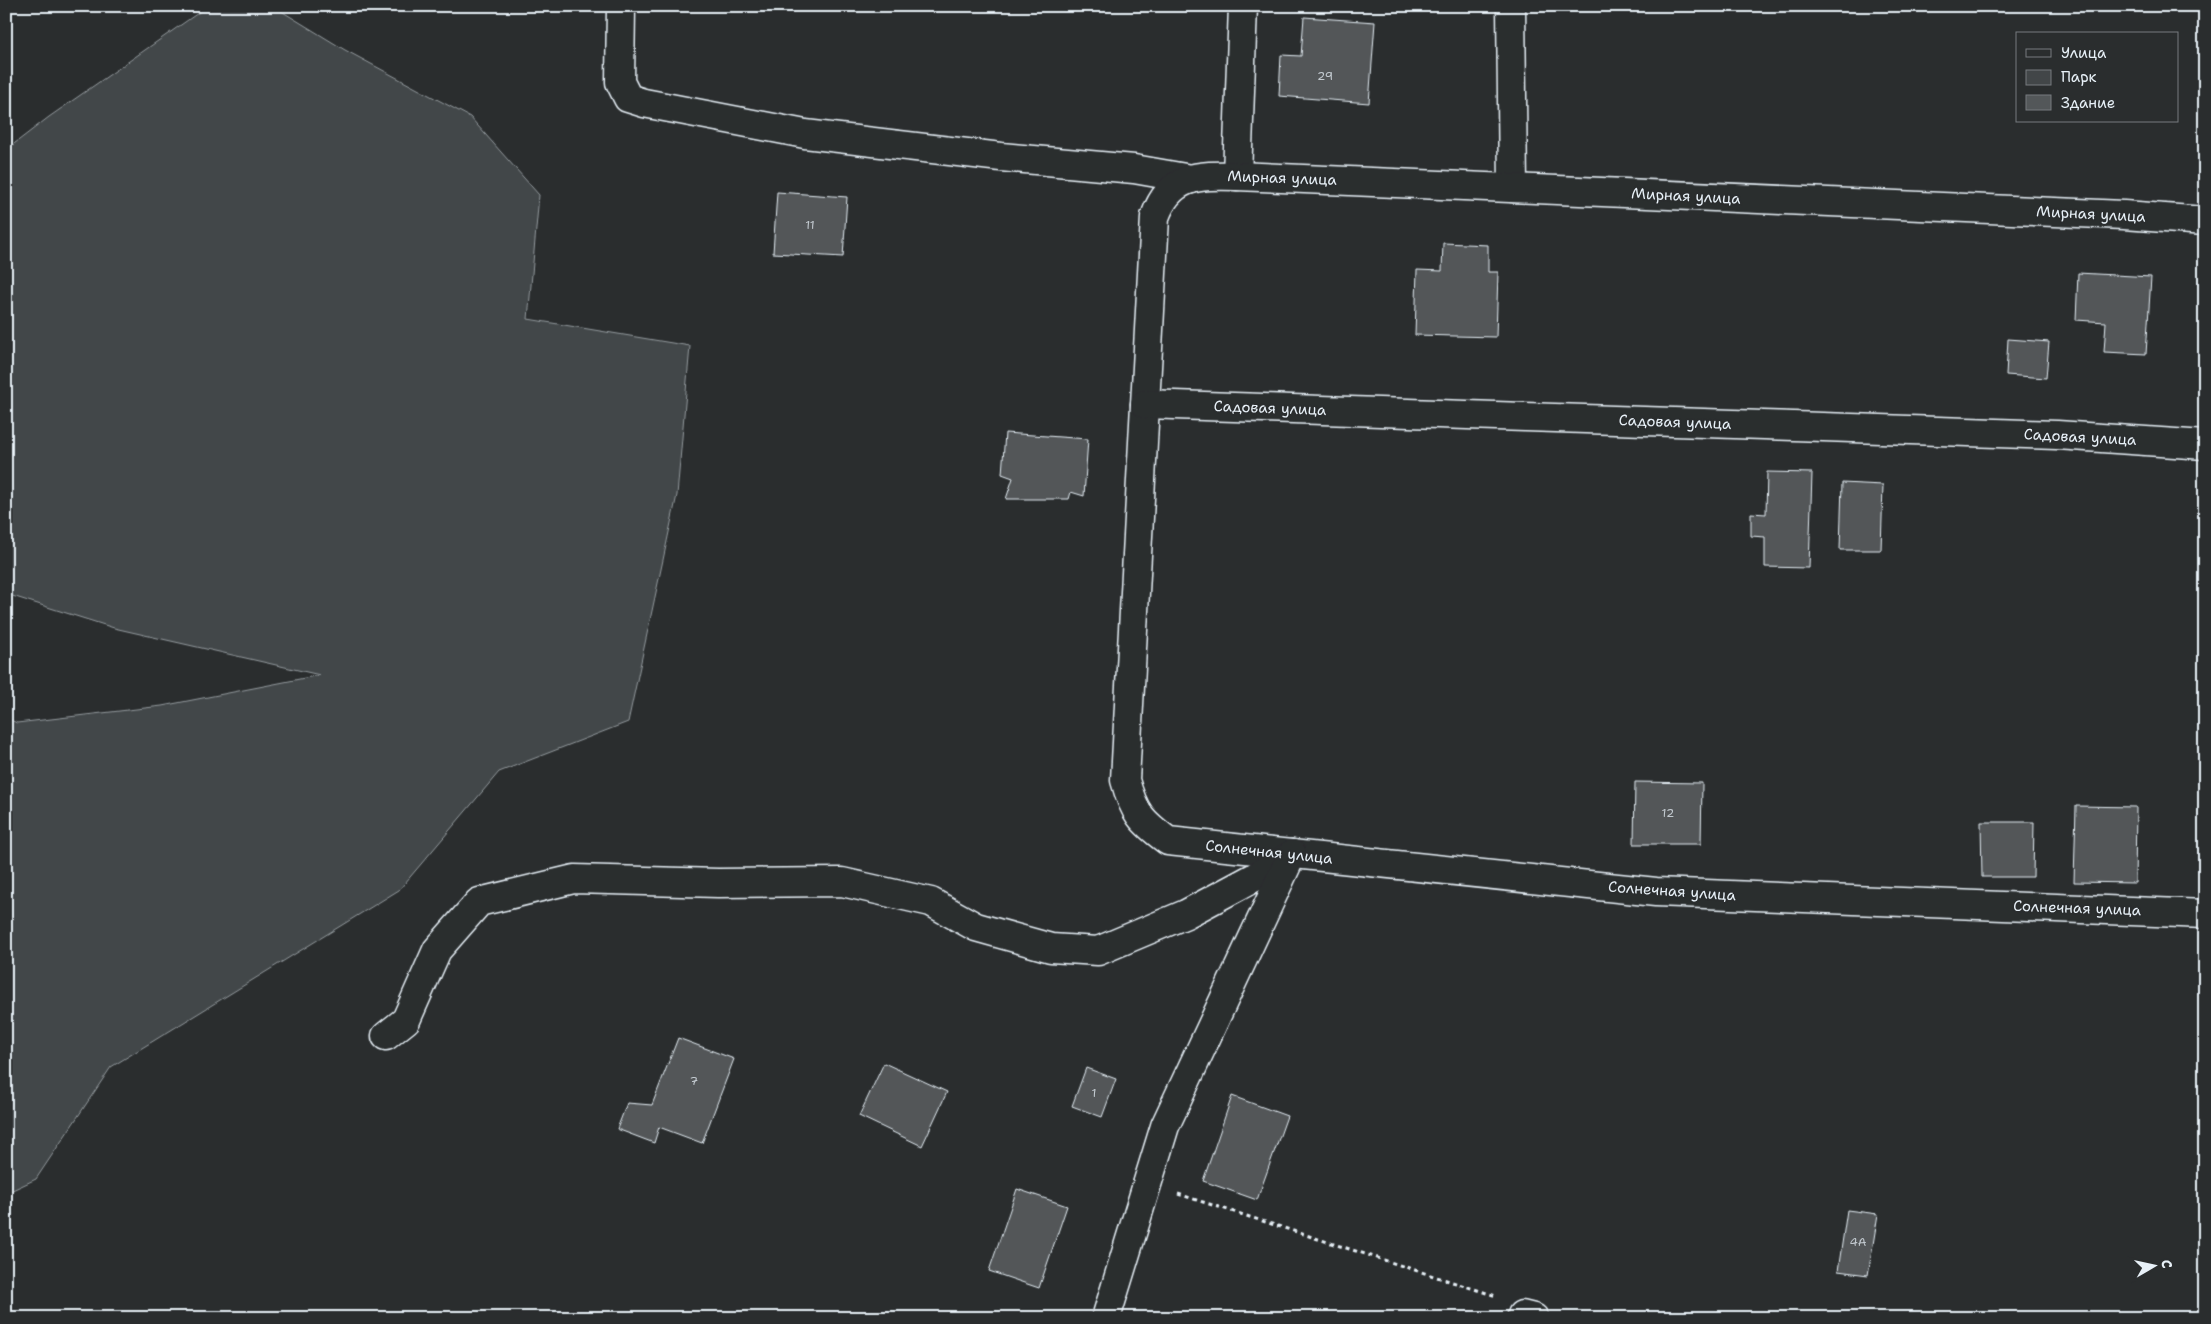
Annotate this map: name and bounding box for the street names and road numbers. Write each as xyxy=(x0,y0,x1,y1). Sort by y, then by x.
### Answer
street label: Мирная улица xyxy=(1227,166,1338,190)
street label: Мирная улица xyxy=(1631,183,1742,209)
street label: Мирная улица xyxy=(2036,201,2147,227)
street label: Садовая улица xyxy=(1213,396,1327,420)
street label: Садовая улица xyxy=(1618,410,1732,434)
street label: Садовая улица xyxy=(2023,424,2137,450)
street label: Солнечная улица xyxy=(1204,835,1334,869)
street label: Солнечная улица xyxy=(1608,877,1737,905)
street label: Солнечная улица xyxy=(2013,896,2142,920)

